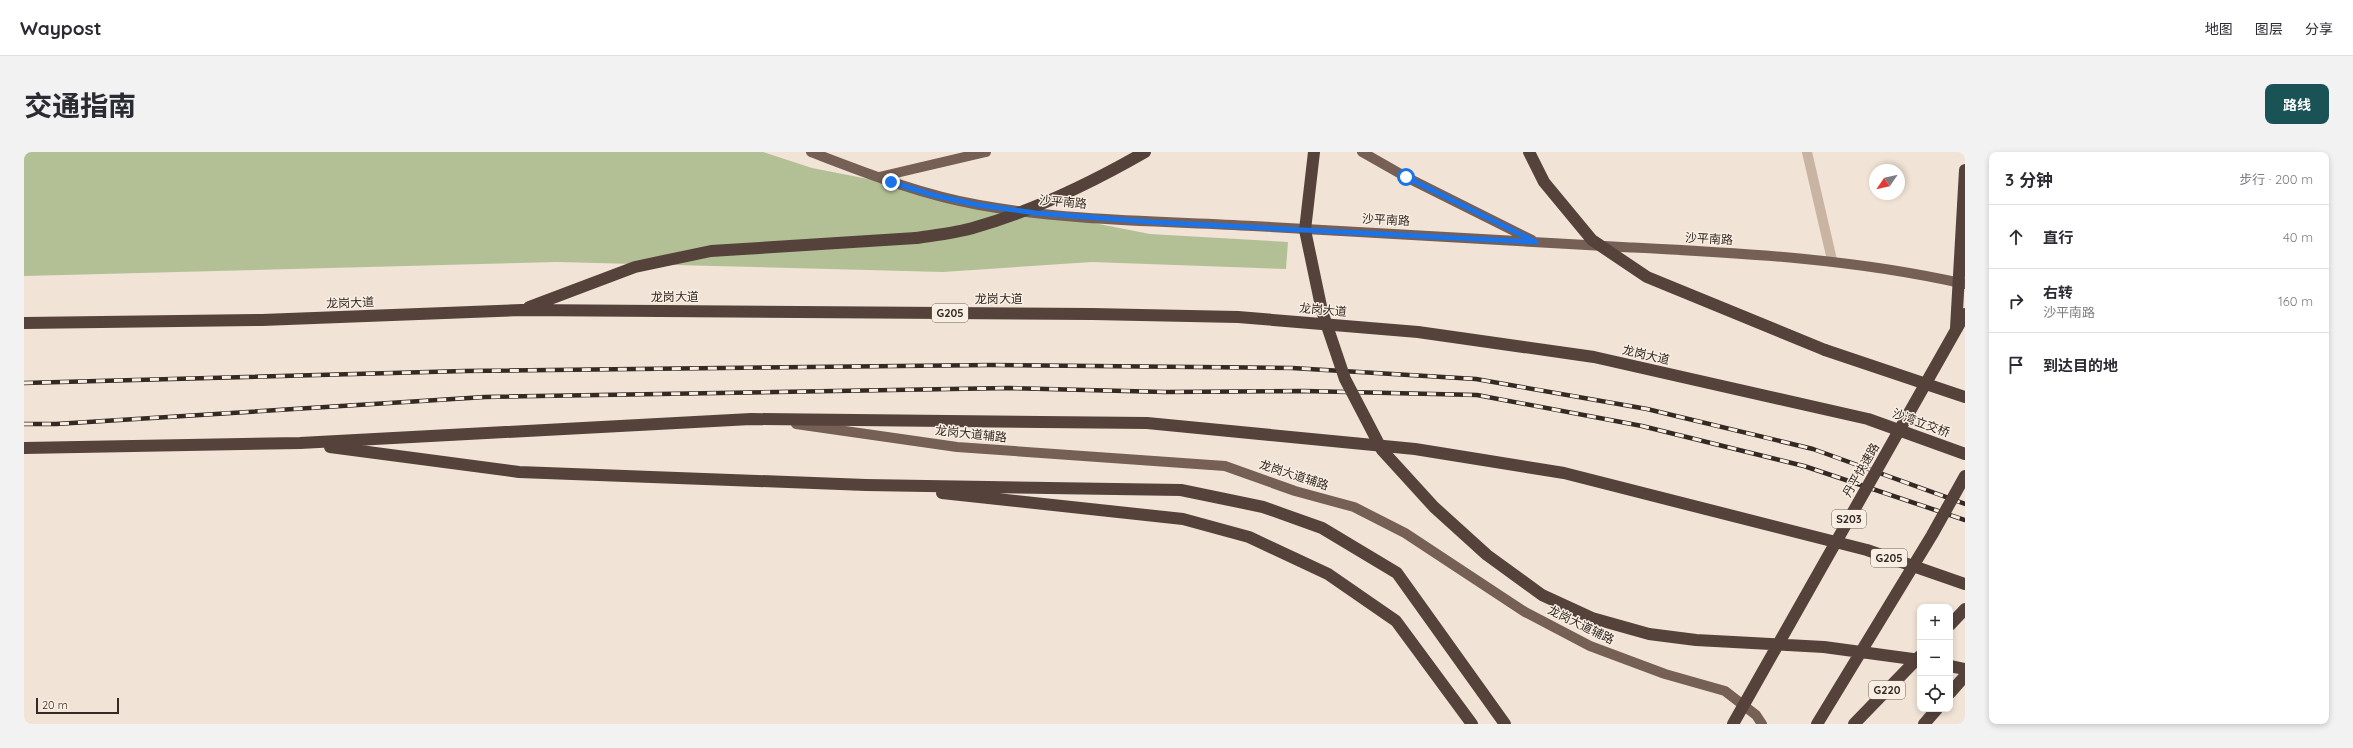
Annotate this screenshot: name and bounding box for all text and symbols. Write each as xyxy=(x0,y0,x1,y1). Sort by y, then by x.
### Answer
text: Waypost xyxy=(20,16,102,40)
text: 地图 xyxy=(2205,20,2233,38)
text: 图层 xyxy=(2255,20,2283,38)
text: 分享 xyxy=(2305,20,2333,38)
button: 路线 xyxy=(2265,84,2329,124)
text: 交通指南 xyxy=(24,88,136,123)
north arrow xyxy=(1869,164,1905,200)
route start xyxy=(1397,168,1415,186)
text: 3 分钟 xyxy=(2005,169,2053,190)
text: 步行 · 200 m xyxy=(2239,171,2313,187)
route end xyxy=(882,173,900,191)
street label: 沙平南路 xyxy=(1038,192,1088,211)
street label: 沙平南路 xyxy=(1362,211,1410,228)
icon: ahead xyxy=(2005,226,2027,248)
text: 直行 xyxy=(2043,228,2073,247)
text: 40 m xyxy=(2283,229,2313,245)
street label: 沙平南路 xyxy=(1685,230,1733,247)
text: 右转 xyxy=(2043,283,2073,302)
street label: 龙岗大道 xyxy=(651,289,699,304)
icon: right xyxy=(2005,290,2027,312)
street label: 龙岗大道 xyxy=(975,291,1023,306)
text: 160 m xyxy=(2278,293,2313,309)
street label: 龙岗大道 xyxy=(326,294,374,311)
street label: 龙岗大道 xyxy=(1298,300,1348,319)
road number: G205 xyxy=(932,304,968,322)
text: 沙平南路 xyxy=(2043,304,2095,320)
street label: 龙岗大道 xyxy=(1621,342,1671,367)
icon: arrive xyxy=(2005,354,2027,376)
text: 到达目的地 xyxy=(2043,356,2118,375)
street label: 沙湾立交桥 xyxy=(1890,405,1952,440)
street label: 龙岗大道辅路 xyxy=(934,422,1008,445)
street label: 丹平快速路 xyxy=(1839,440,1882,499)
street label: 龙岗大道辅路 xyxy=(1258,456,1331,493)
road number: S203 xyxy=(1832,510,1866,528)
road number: G205 xyxy=(1871,549,1907,567)
street label: 龙岗大道辅路 xyxy=(1546,602,1617,647)
map controls xyxy=(1917,604,1953,712)
button: + xyxy=(1917,604,1953,640)
button: − xyxy=(1917,640,1953,676)
button: locate xyxy=(1917,676,1953,712)
road number: G220 xyxy=(1869,681,1905,699)
scale bar xyxy=(36,696,119,715)
text: 20 m xyxy=(42,698,68,712)

